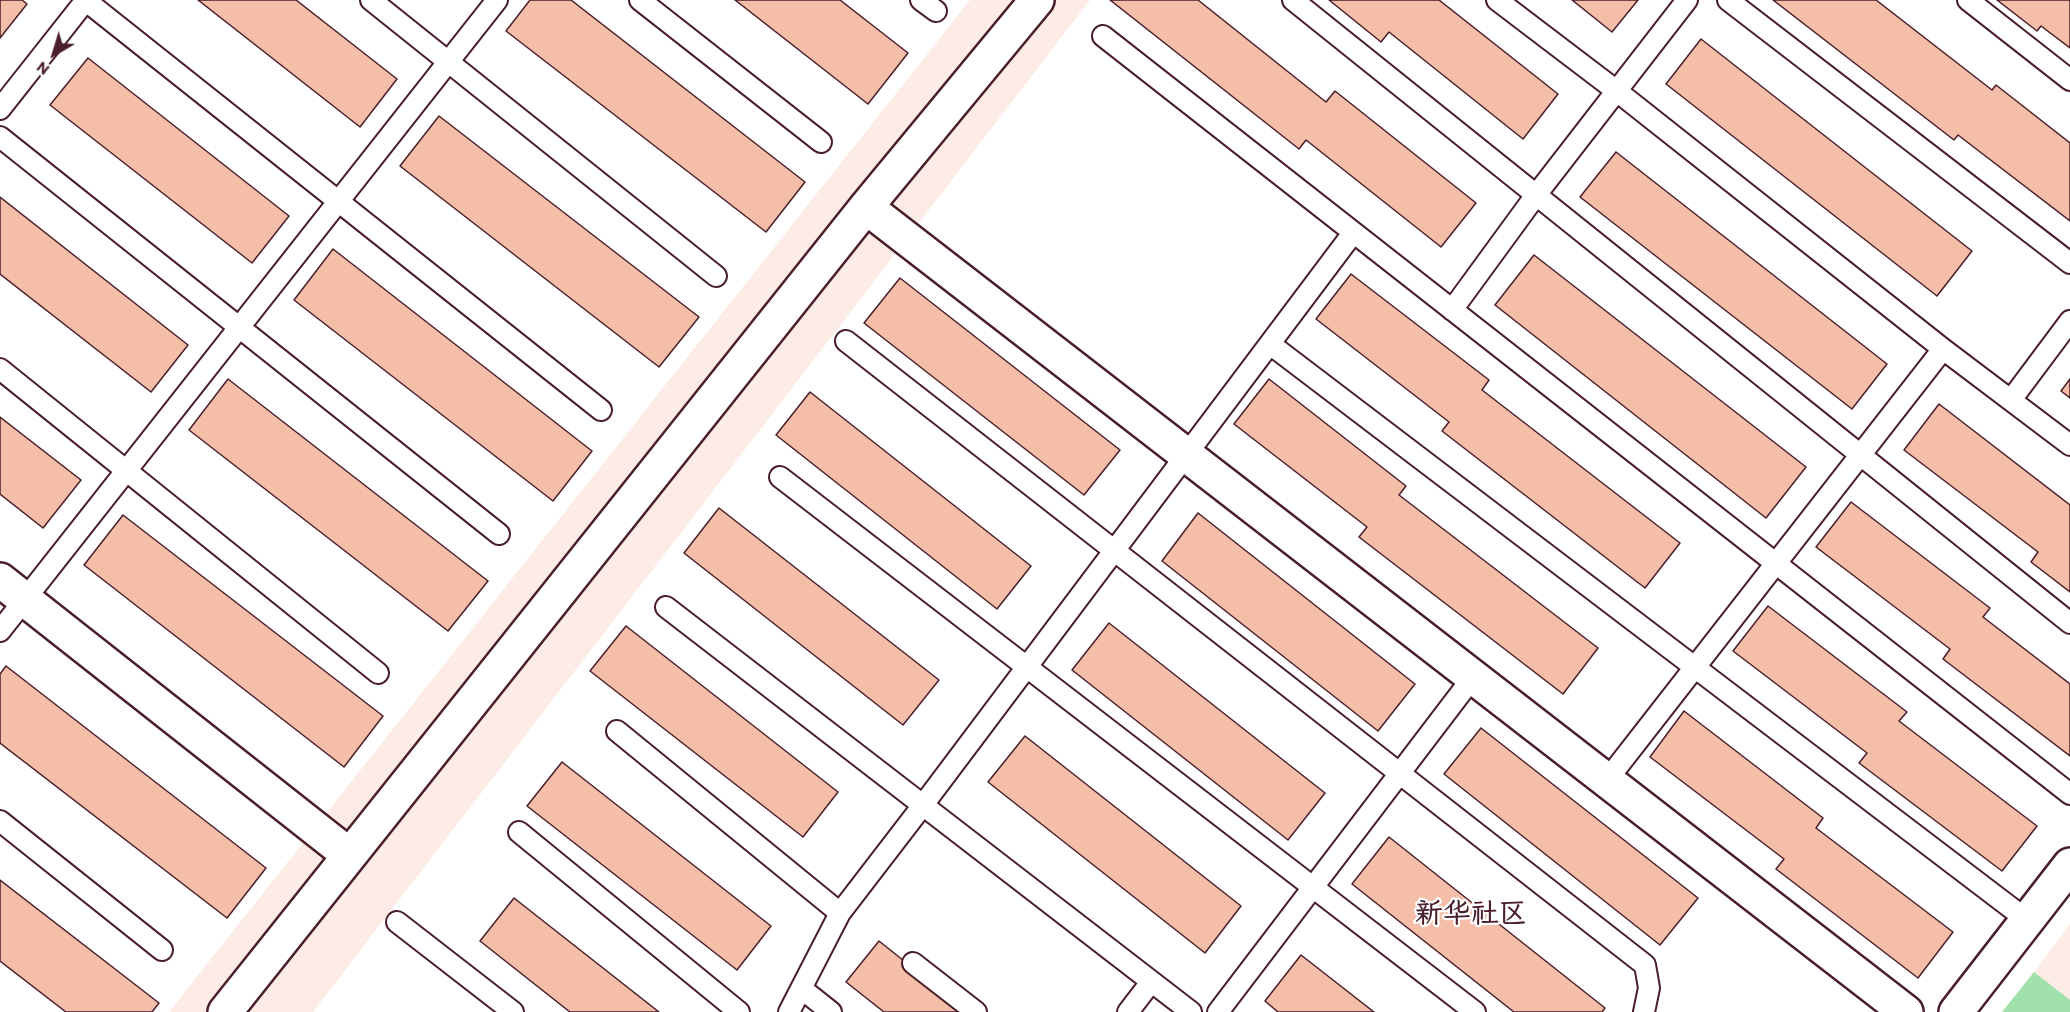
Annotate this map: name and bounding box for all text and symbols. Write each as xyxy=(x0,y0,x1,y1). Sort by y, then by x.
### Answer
north arrow xyxy=(24,24,84,84)
text: N xyxy=(33,58,53,79)
district label: 新华社区 xyxy=(1415,898,1527,932)

